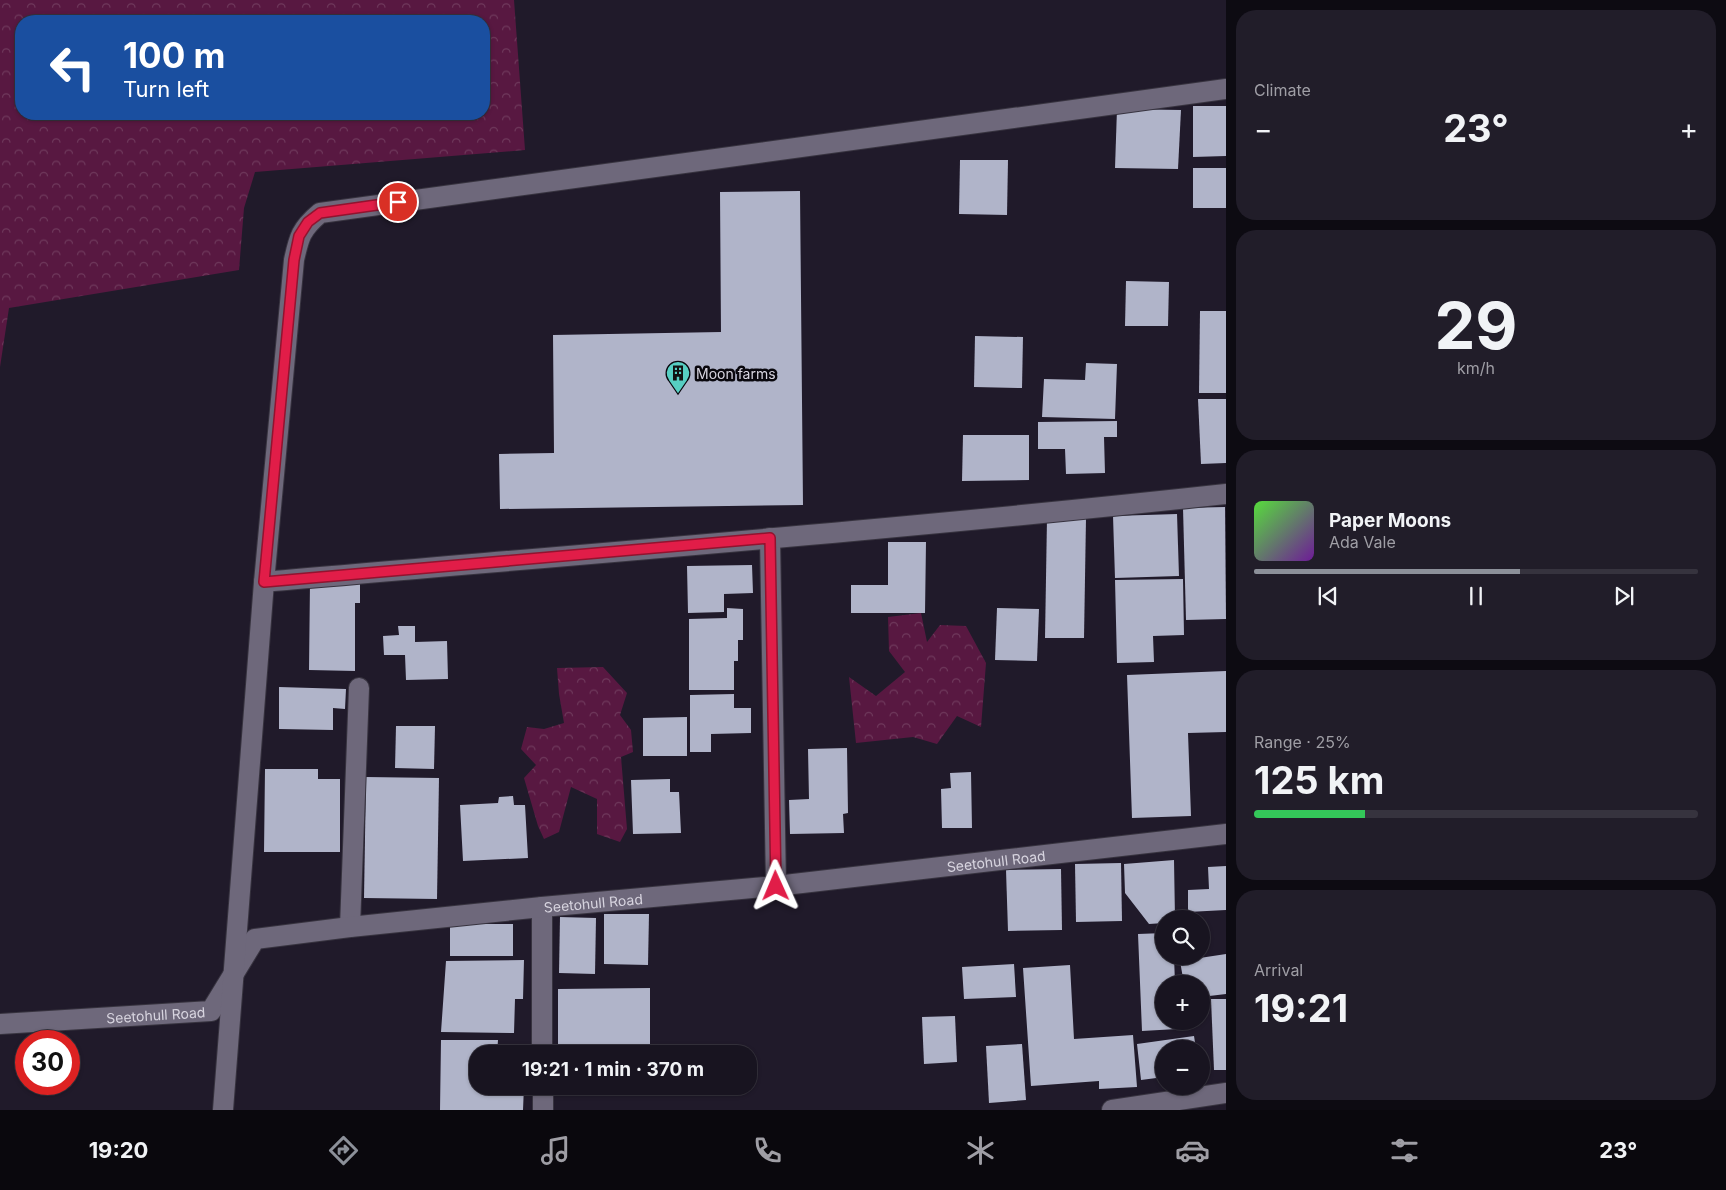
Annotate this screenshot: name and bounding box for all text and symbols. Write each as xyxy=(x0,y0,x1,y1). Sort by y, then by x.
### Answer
text: 100 m xyxy=(123,34,226,76)
icon: left xyxy=(40,35,105,100)
text: Turn left xyxy=(123,76,209,102)
text: Climate xyxy=(1254,80,1311,100)
text: 23° xyxy=(1443,105,1509,151)
text: − xyxy=(1254,112,1273,146)
text: + xyxy=(1679,112,1698,146)
pin xyxy=(377,181,419,223)
icon: arrive xyxy=(384,188,412,216)
text: 29 xyxy=(1434,286,1518,365)
text: km/h xyxy=(1457,358,1495,378)
building icon: Moon farms xyxy=(665,360,691,394)
place label: Moon farms xyxy=(696,365,776,382)
text: Paper Moons xyxy=(1329,509,1451,532)
text: Ada Vale xyxy=(1329,532,1396,552)
icon: previous xyxy=(1314,582,1342,610)
icon: pause xyxy=(1462,582,1490,610)
icon: next xyxy=(1610,582,1638,610)
text: Range · 25% xyxy=(1254,732,1351,752)
text: 125 km xyxy=(1254,757,1384,803)
street label: Seetohull Road xyxy=(946,846,1046,875)
position arrow xyxy=(749,859,801,911)
street label: Seetohull Road xyxy=(543,890,643,915)
map controls xyxy=(1155,910,1210,1095)
button: search xyxy=(1155,910,1210,965)
text: Arrival xyxy=(1254,960,1303,980)
button: + xyxy=(1155,975,1210,1030)
text: 19:21 xyxy=(1254,985,1348,1031)
street label: Seetohull Road xyxy=(106,1003,206,1026)
speed limit sign: 30 xyxy=(15,1030,80,1095)
button: − xyxy=(1155,1040,1210,1095)
text: 19:21 · 1 min · 370 m xyxy=(522,1058,704,1081)
icon: directions xyxy=(326,1133,361,1168)
icon: music xyxy=(538,1133,573,1168)
icon: phone xyxy=(750,1133,785,1168)
icon: climate xyxy=(963,1133,998,1168)
icon: car xyxy=(1175,1133,1210,1168)
icon: filters xyxy=(1387,1133,1422,1168)
text: 19:20 xyxy=(89,1137,148,1163)
text: 23° xyxy=(1599,1137,1637,1163)

